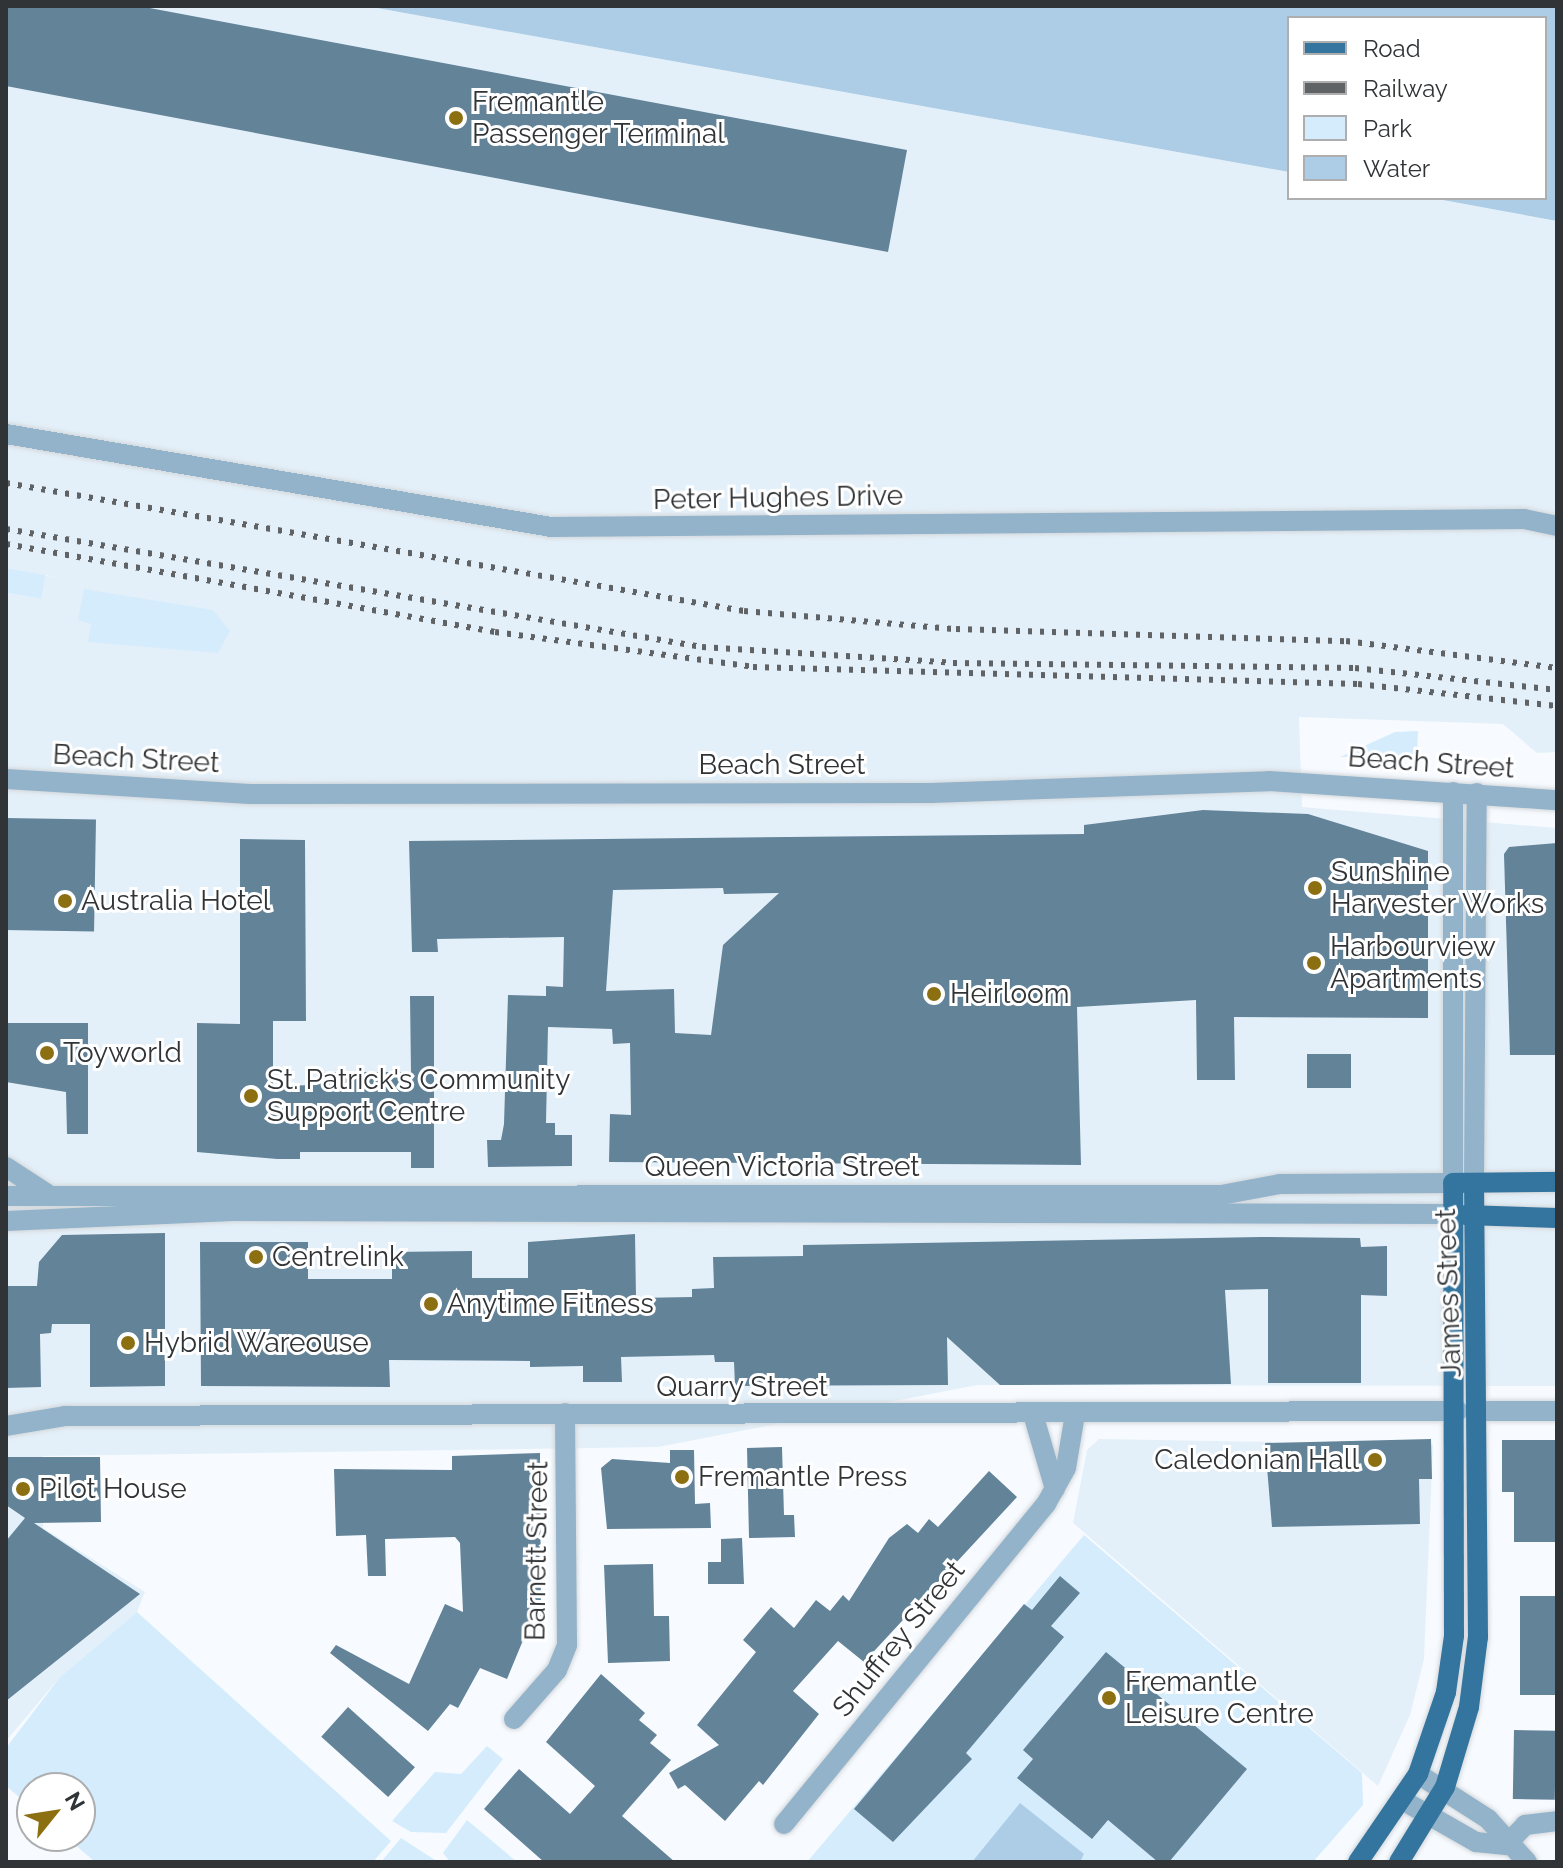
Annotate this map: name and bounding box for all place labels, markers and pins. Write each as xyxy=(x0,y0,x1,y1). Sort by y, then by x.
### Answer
place label: Fremantle Passenger Terminal xyxy=(472,85,726,151)
marker: Fremantle Passenger Terminal xyxy=(447,109,465,127)
place label: Sunshine Harvester Works xyxy=(1331,855,1546,921)
marker: Sunshine Harvester Works xyxy=(1306,879,1324,897)
place label: Australia Hotel xyxy=(81,884,270,918)
marker: Australia Hotel xyxy=(56,892,74,910)
place label: Harbourview Apartments xyxy=(1330,930,1496,996)
marker: Harbourview Apartments xyxy=(1305,954,1323,972)
place label: Heirloom xyxy=(950,977,1069,1011)
marker: Heirloom xyxy=(925,985,943,1003)
place label: Toyworld xyxy=(63,1036,182,1070)
marker: Toyworld xyxy=(38,1044,56,1062)
place label: St. Patrick's Community Support Centre xyxy=(267,1063,570,1129)
marker: St. Patrick's Community Support Centre xyxy=(242,1087,260,1105)
place label: Centrelink xyxy=(272,1240,404,1274)
marker: Centrelink xyxy=(247,1248,265,1266)
place label: Anytime Fitness xyxy=(447,1287,654,1321)
marker: Anytime Fitness xyxy=(422,1295,440,1313)
place label: Hybrid Wareouse xyxy=(144,1326,370,1360)
marker: Hybrid Wareouse xyxy=(119,1334,137,1352)
place label: Caledonian Hall xyxy=(1154,1443,1359,1477)
marker: Caledonian Hall xyxy=(1366,1451,1384,1469)
place label: Fremantle Press xyxy=(698,1460,907,1494)
marker: Fremantle Press xyxy=(673,1468,691,1486)
place label: Pilot House xyxy=(39,1472,187,1506)
marker: Pilot House xyxy=(14,1480,32,1498)
place label: Fremantle Leisure Centre xyxy=(1125,1665,1314,1731)
marker: Fremantle Leisure Centre xyxy=(1100,1689,1118,1707)

